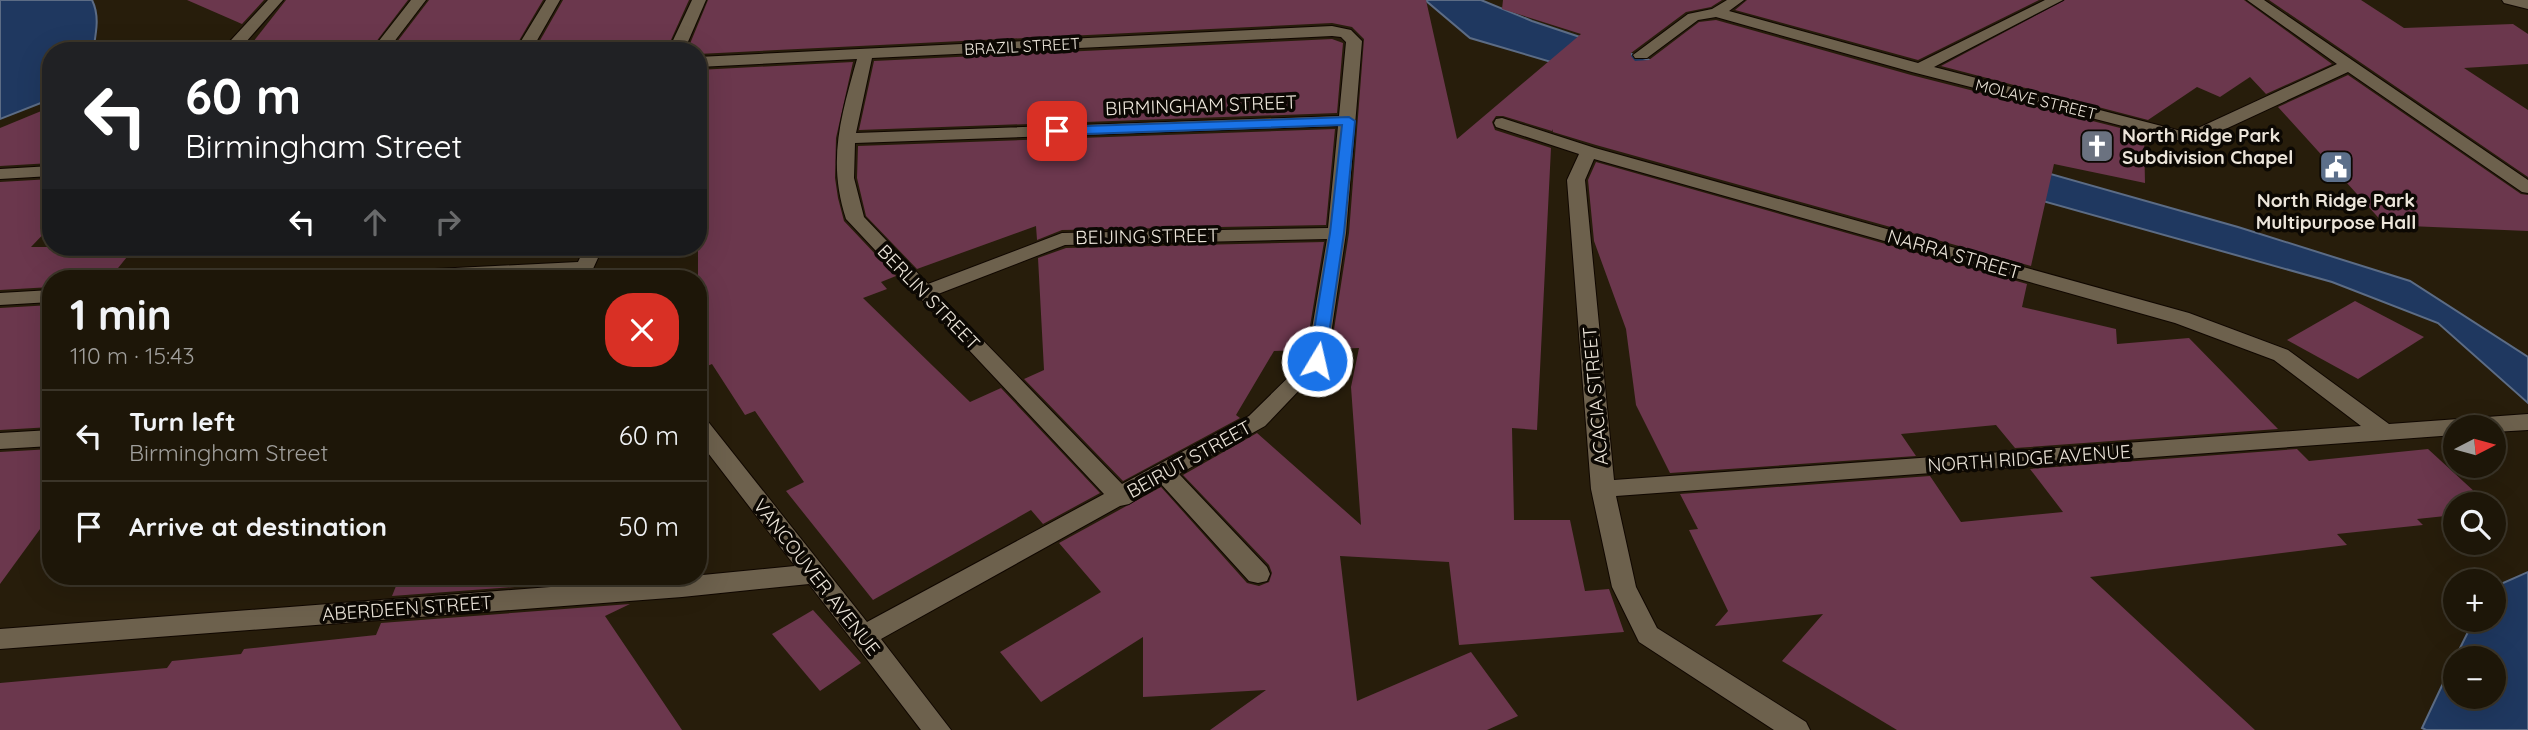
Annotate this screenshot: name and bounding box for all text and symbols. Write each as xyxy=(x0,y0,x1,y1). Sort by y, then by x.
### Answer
street label: BRAZIL STREET xyxy=(964,33,1081,59)
text: 60 m xyxy=(185,65,301,126)
icon: left xyxy=(70,70,161,161)
street label: MOLAVE STREET xyxy=(1973,74,2099,124)
street label: BIRMINGHAM STREET xyxy=(1105,90,1297,120)
pin xyxy=(1027,101,1087,161)
icon: arrive xyxy=(1038,112,1076,150)
place label: North Ridge Park Subdivision Chapel xyxy=(2122,123,2293,169)
text: Birmingham Street xyxy=(185,126,462,166)
church icon: North Ridge Park Subdivision Chapel xyxy=(2078,127,2116,165)
public building icon: North Ridge Park Multipurpose Hall xyxy=(2317,148,2355,186)
place label: North Ridge Park Multipurpose Hall xyxy=(2256,188,2416,234)
icon: left xyxy=(283,203,321,241)
icon: ahead xyxy=(356,203,394,241)
icon: right xyxy=(429,203,467,241)
street label: BEIJING STREET xyxy=(1075,223,1219,249)
street label: NARRA STREET xyxy=(1885,224,2023,284)
street label: BERLIN STREET xyxy=(873,239,985,355)
text: 1 min xyxy=(70,288,172,341)
button: close xyxy=(605,293,679,367)
position arrow xyxy=(1280,324,1354,398)
street label: ACACIA STREET xyxy=(1577,326,1613,466)
text: 110 m · 15:43 xyxy=(70,341,195,370)
text: Turn left xyxy=(129,405,236,438)
street label: BEIRUT STREET xyxy=(1123,415,1255,503)
north arrow xyxy=(2443,415,2506,478)
map controls xyxy=(2443,415,2506,709)
icon: left xyxy=(70,417,108,455)
text: 60 m xyxy=(619,419,679,452)
text: Birmingham Street xyxy=(129,438,328,467)
street label: NORTH RIDGE AVENUE xyxy=(1927,439,2131,477)
button: search xyxy=(2443,492,2506,555)
street label: VANCOUVER AVENUE xyxy=(748,494,886,660)
icon: arrive xyxy=(70,508,108,546)
text: Arrive at destination xyxy=(129,510,387,543)
text: 50 m xyxy=(619,510,679,543)
button: + xyxy=(2443,569,2506,632)
street label: ABERDEEN STREET xyxy=(321,590,493,626)
button: − xyxy=(2443,646,2506,709)

